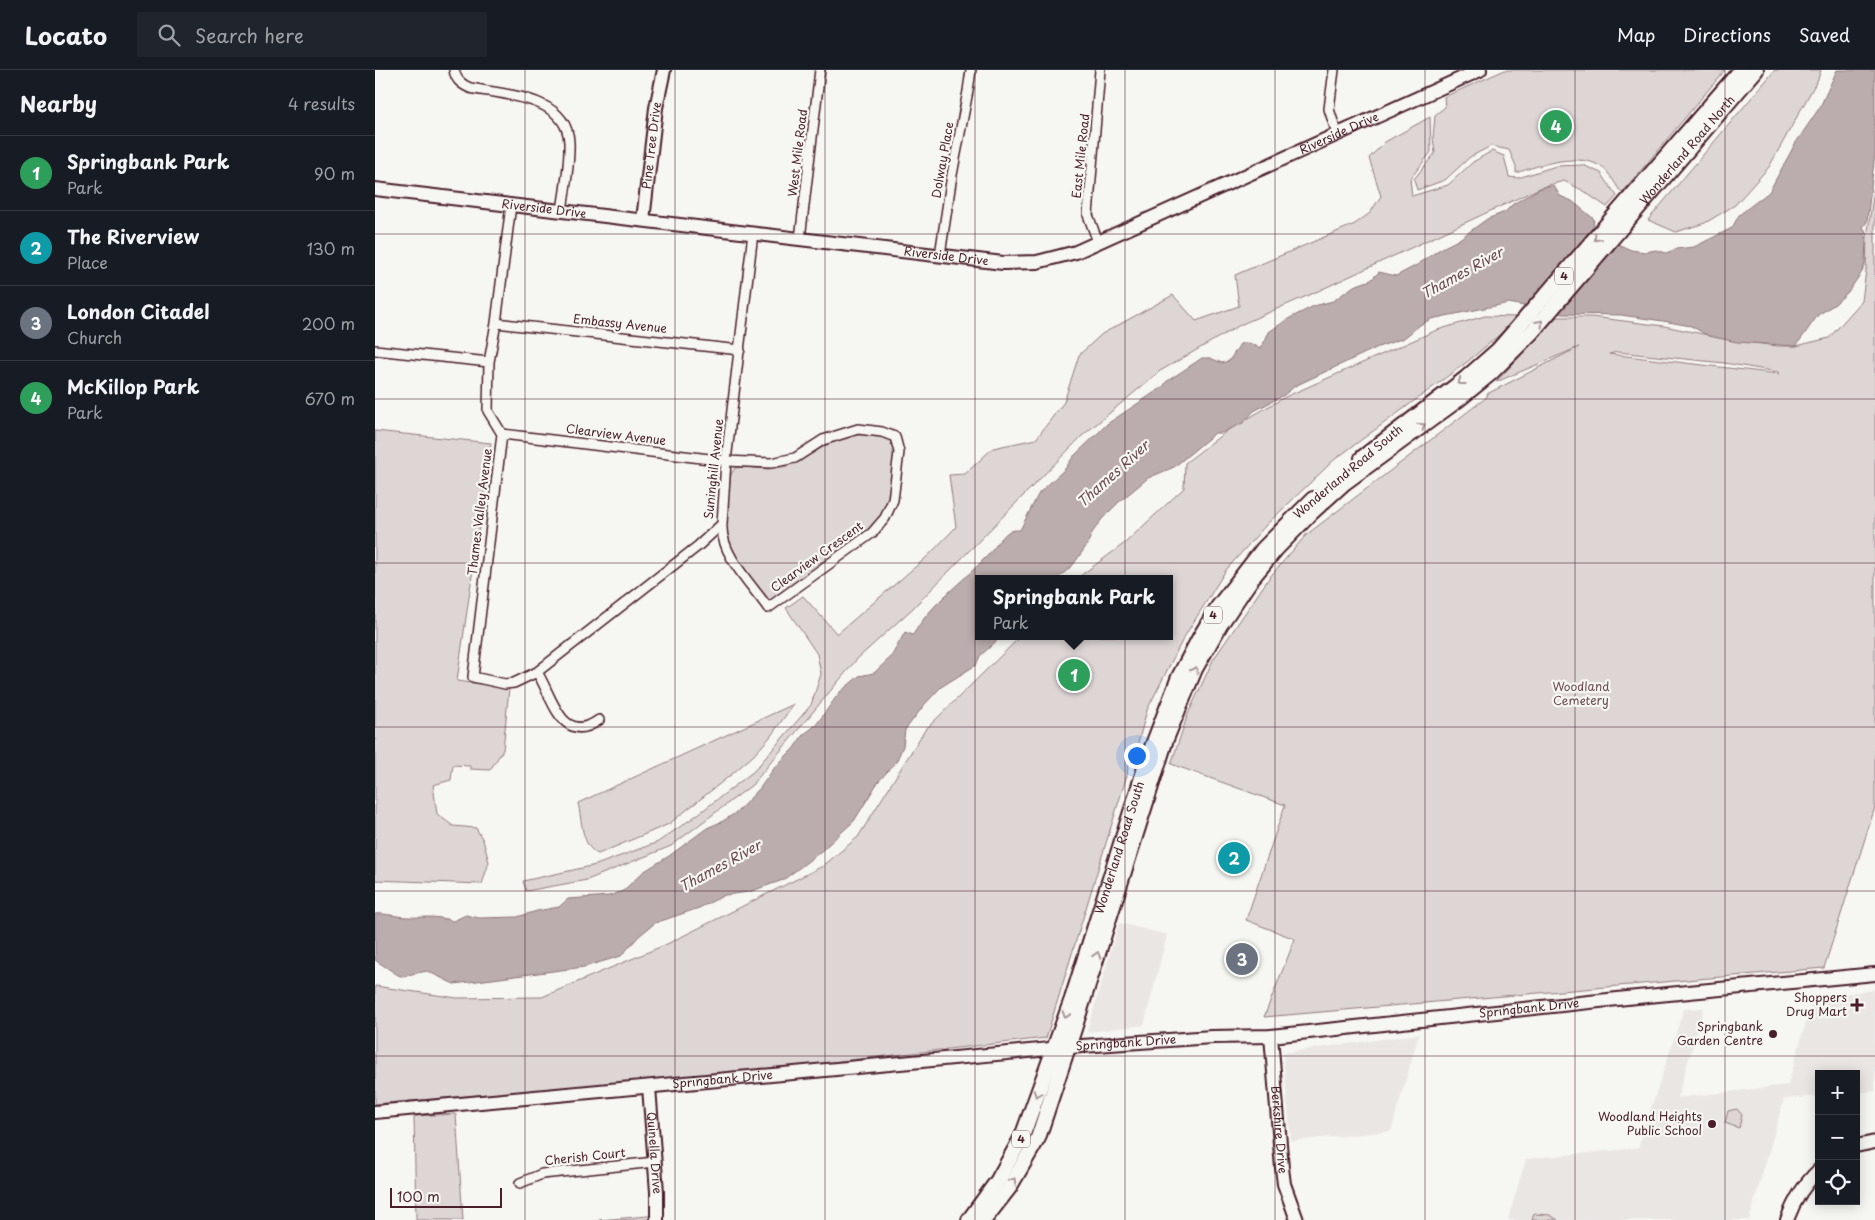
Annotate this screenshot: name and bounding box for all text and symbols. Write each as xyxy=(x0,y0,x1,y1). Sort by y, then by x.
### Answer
search box xyxy=(137,12,487,57)
text: Locato xyxy=(25,17,107,53)
icon: search xyxy=(155,21,183,49)
text: Search here xyxy=(195,21,304,49)
text: Map xyxy=(1617,21,1655,48)
text: Directions xyxy=(1683,21,1771,48)
text: Saved xyxy=(1799,21,1850,48)
text: Nearby xyxy=(20,87,97,119)
text: 4 results xyxy=(288,91,355,115)
street label: Wonderland Road North xyxy=(1635,91,1739,208)
street label: Pine Tree Drive xyxy=(637,100,665,190)
street label: Riverside Drive xyxy=(1296,107,1381,158)
pin: 4 xyxy=(1540,107,1572,145)
street label: West Mile Road xyxy=(783,108,811,198)
street label: East Mile Road xyxy=(1067,113,1093,199)
street label: Dolway Place xyxy=(926,120,958,199)
text: Springbank Park xyxy=(67,147,229,175)
text: 1 xyxy=(32,161,40,185)
text: 90 m xyxy=(314,161,355,185)
text: Park xyxy=(67,175,103,199)
street label: Riverside Drive xyxy=(501,194,587,222)
text: The Riverview xyxy=(67,222,199,250)
one-way arrow xyxy=(1594,232,1603,241)
text: 2 xyxy=(30,236,42,260)
text: 130 m xyxy=(307,236,355,260)
street label: Riverside Drive xyxy=(903,241,990,269)
water label: Thames River xyxy=(1417,241,1508,304)
text: Place xyxy=(67,250,108,274)
road number: 4 xyxy=(1555,268,1573,285)
text: London Citadel xyxy=(67,297,209,325)
street label: Embassy Avenue xyxy=(572,309,668,337)
text: 3 xyxy=(31,311,41,335)
text: 200 m xyxy=(302,311,355,335)
one-way arrow xyxy=(1534,320,1543,329)
text: Church xyxy=(67,325,122,349)
text: McKillop Park xyxy=(67,372,199,400)
one-way arrow xyxy=(1458,376,1467,385)
text: 4 xyxy=(31,386,41,410)
text: 670 m xyxy=(305,386,355,410)
text: Park xyxy=(67,400,103,424)
street label: Suninghill Avenue xyxy=(699,417,727,520)
street label: Clearview Avenue xyxy=(565,419,668,449)
street label: Wonderland Road South xyxy=(1289,420,1406,523)
one-way arrow xyxy=(1417,422,1426,432)
water label: Thames River xyxy=(1072,434,1155,512)
street label: Thames Valley Avenue xyxy=(462,447,496,577)
street label: Clearview Crescent xyxy=(766,516,866,596)
popup xyxy=(975,575,1173,640)
text: Springbank Park xyxy=(993,582,1155,610)
road number: 4 xyxy=(1204,606,1222,624)
text: Park xyxy=(993,610,1029,634)
pin: 1 xyxy=(1058,656,1090,694)
one-way arrow xyxy=(1189,666,1199,675)
park label: Woodland Cemetery xyxy=(1552,677,1610,709)
your location xyxy=(1124,743,1150,769)
street label: Wonderland Road South xyxy=(1089,779,1148,916)
water label: Thames River xyxy=(675,834,766,897)
pin: 2 xyxy=(1218,839,1250,877)
pin: 3 xyxy=(1226,940,1258,978)
one-way arrow xyxy=(1092,952,1102,960)
place label: Shoppers Drug Mart xyxy=(1786,988,1848,1020)
street label: Springbank Drive xyxy=(1478,993,1580,1022)
marker: Shoppers Drug Mart xyxy=(1851,999,1863,1011)
one-way arrow xyxy=(1062,1010,1072,1018)
place label: Springbank Garden Centre xyxy=(1677,1017,1763,1049)
marker: Springbank Garden Centre xyxy=(1767,1028,1779,1040)
street label: Springbank Drive xyxy=(1075,1030,1177,1055)
street label: Springbank Drive xyxy=(671,1065,773,1092)
map controls xyxy=(1815,1070,1860,1205)
button: + xyxy=(1815,1070,1860,1115)
street label: Berkshire Drive xyxy=(1267,1085,1293,1175)
one-way arrow xyxy=(1033,1090,1043,1098)
place label: Woodland Heights Public School xyxy=(1598,1107,1702,1139)
street label: Quinella Drive xyxy=(643,1111,667,1194)
button: − xyxy=(1815,1115,1860,1160)
marker: Woodland Heights Public School xyxy=(1706,1118,1718,1130)
road number: 4 xyxy=(1012,1130,1030,1148)
street label: Cherish Court xyxy=(544,1143,626,1169)
button: locate xyxy=(1815,1160,1860,1205)
one-way arrow xyxy=(1007,1177,1017,1186)
scale bar xyxy=(390,1185,503,1208)
text: 100 m xyxy=(397,1186,440,1207)

